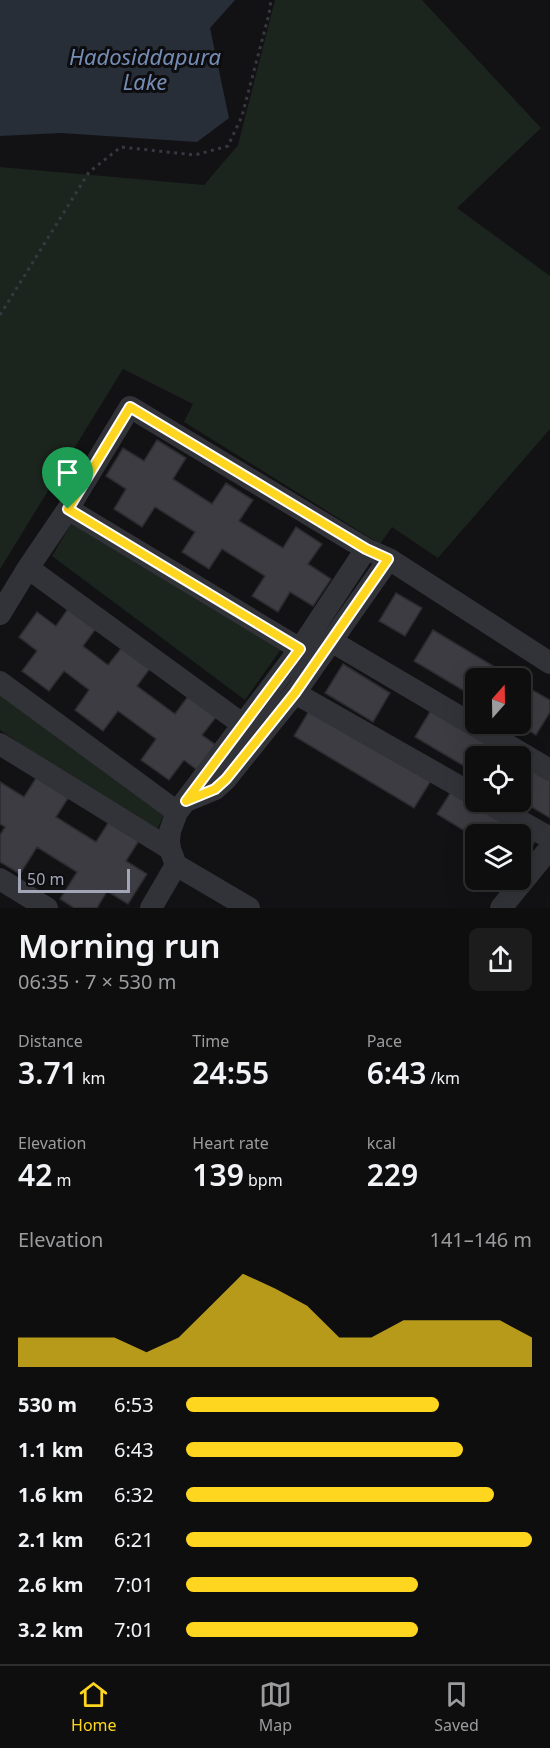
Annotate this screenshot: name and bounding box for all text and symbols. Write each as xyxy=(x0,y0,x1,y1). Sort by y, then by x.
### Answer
water label: Hadosiddapura Lake xyxy=(69,41,222,96)
pin xyxy=(42,447,93,509)
icon: arrive xyxy=(51,456,84,489)
north arrow xyxy=(465,668,531,734)
map controls xyxy=(465,668,531,890)
button: locate xyxy=(465,746,531,812)
button: layers xyxy=(465,824,531,890)
scale bar xyxy=(18,866,130,893)
text: 50 m xyxy=(27,868,64,890)
text: Morning run xyxy=(18,923,220,968)
button: share xyxy=(469,928,532,991)
text: 06:35 · 7 × 530 m xyxy=(18,968,176,995)
text: Distance xyxy=(18,1030,83,1052)
text: Time xyxy=(192,1030,229,1052)
text: Pace xyxy=(367,1030,402,1052)
text: 3.71 xyxy=(18,1052,78,1093)
text: 24:55 xyxy=(192,1052,269,1093)
text: 6:43 xyxy=(367,1052,426,1093)
text: km xyxy=(78,1067,105,1089)
text: /km xyxy=(426,1067,460,1089)
text: Elevation xyxy=(18,1132,86,1154)
text: Heart rate xyxy=(192,1132,269,1154)
text: kcal xyxy=(367,1132,396,1154)
text: 42 xyxy=(18,1154,52,1195)
text: 139 xyxy=(192,1154,244,1195)
text: 229 xyxy=(367,1154,418,1195)
text: m xyxy=(52,1169,71,1191)
text: bpm xyxy=(244,1169,283,1191)
text: Elevation xyxy=(18,1226,103,1253)
text: 141–146 m xyxy=(429,1226,532,1253)
text: 530 m xyxy=(18,1391,77,1418)
text: 6:53 xyxy=(114,1391,154,1418)
text: 1.1 km xyxy=(18,1436,84,1463)
text: 6:43 xyxy=(114,1436,154,1463)
text: 1.6 km xyxy=(18,1481,84,1508)
text: 6:32 xyxy=(114,1481,154,1508)
text: 2.1 km xyxy=(18,1526,84,1553)
text: 6:21 xyxy=(114,1526,154,1553)
text: 2.6 km xyxy=(18,1571,84,1598)
text: 7:01 xyxy=(114,1571,154,1598)
text: 3.2 km xyxy=(18,1616,84,1643)
text: 7:01 xyxy=(114,1616,154,1643)
tab: Home xyxy=(71,1678,117,1736)
tab: Map xyxy=(259,1678,292,1736)
tab: Saved xyxy=(434,1678,479,1736)

